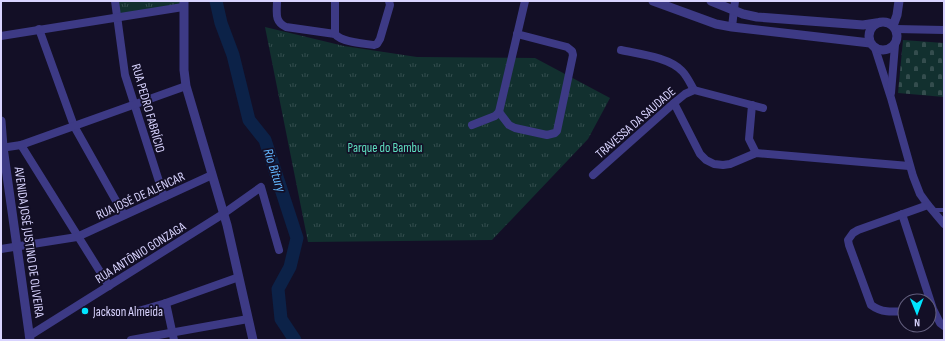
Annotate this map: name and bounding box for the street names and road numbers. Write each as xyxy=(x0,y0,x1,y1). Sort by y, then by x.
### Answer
street label: RUA PEDRO FABRÍCIO xyxy=(128,62,168,155)
street label: TRAVESSA DA SAUDADE xyxy=(592,84,679,162)
street label: AVENIDA JOSÉ JUSTINO DE OLIVEIRA xyxy=(10,165,48,319)
street label: RUA JOSÉ DE ALENCAR xyxy=(94,168,187,223)
street label: RUA ANTÔNIO GONZAGA xyxy=(92,218,189,287)

